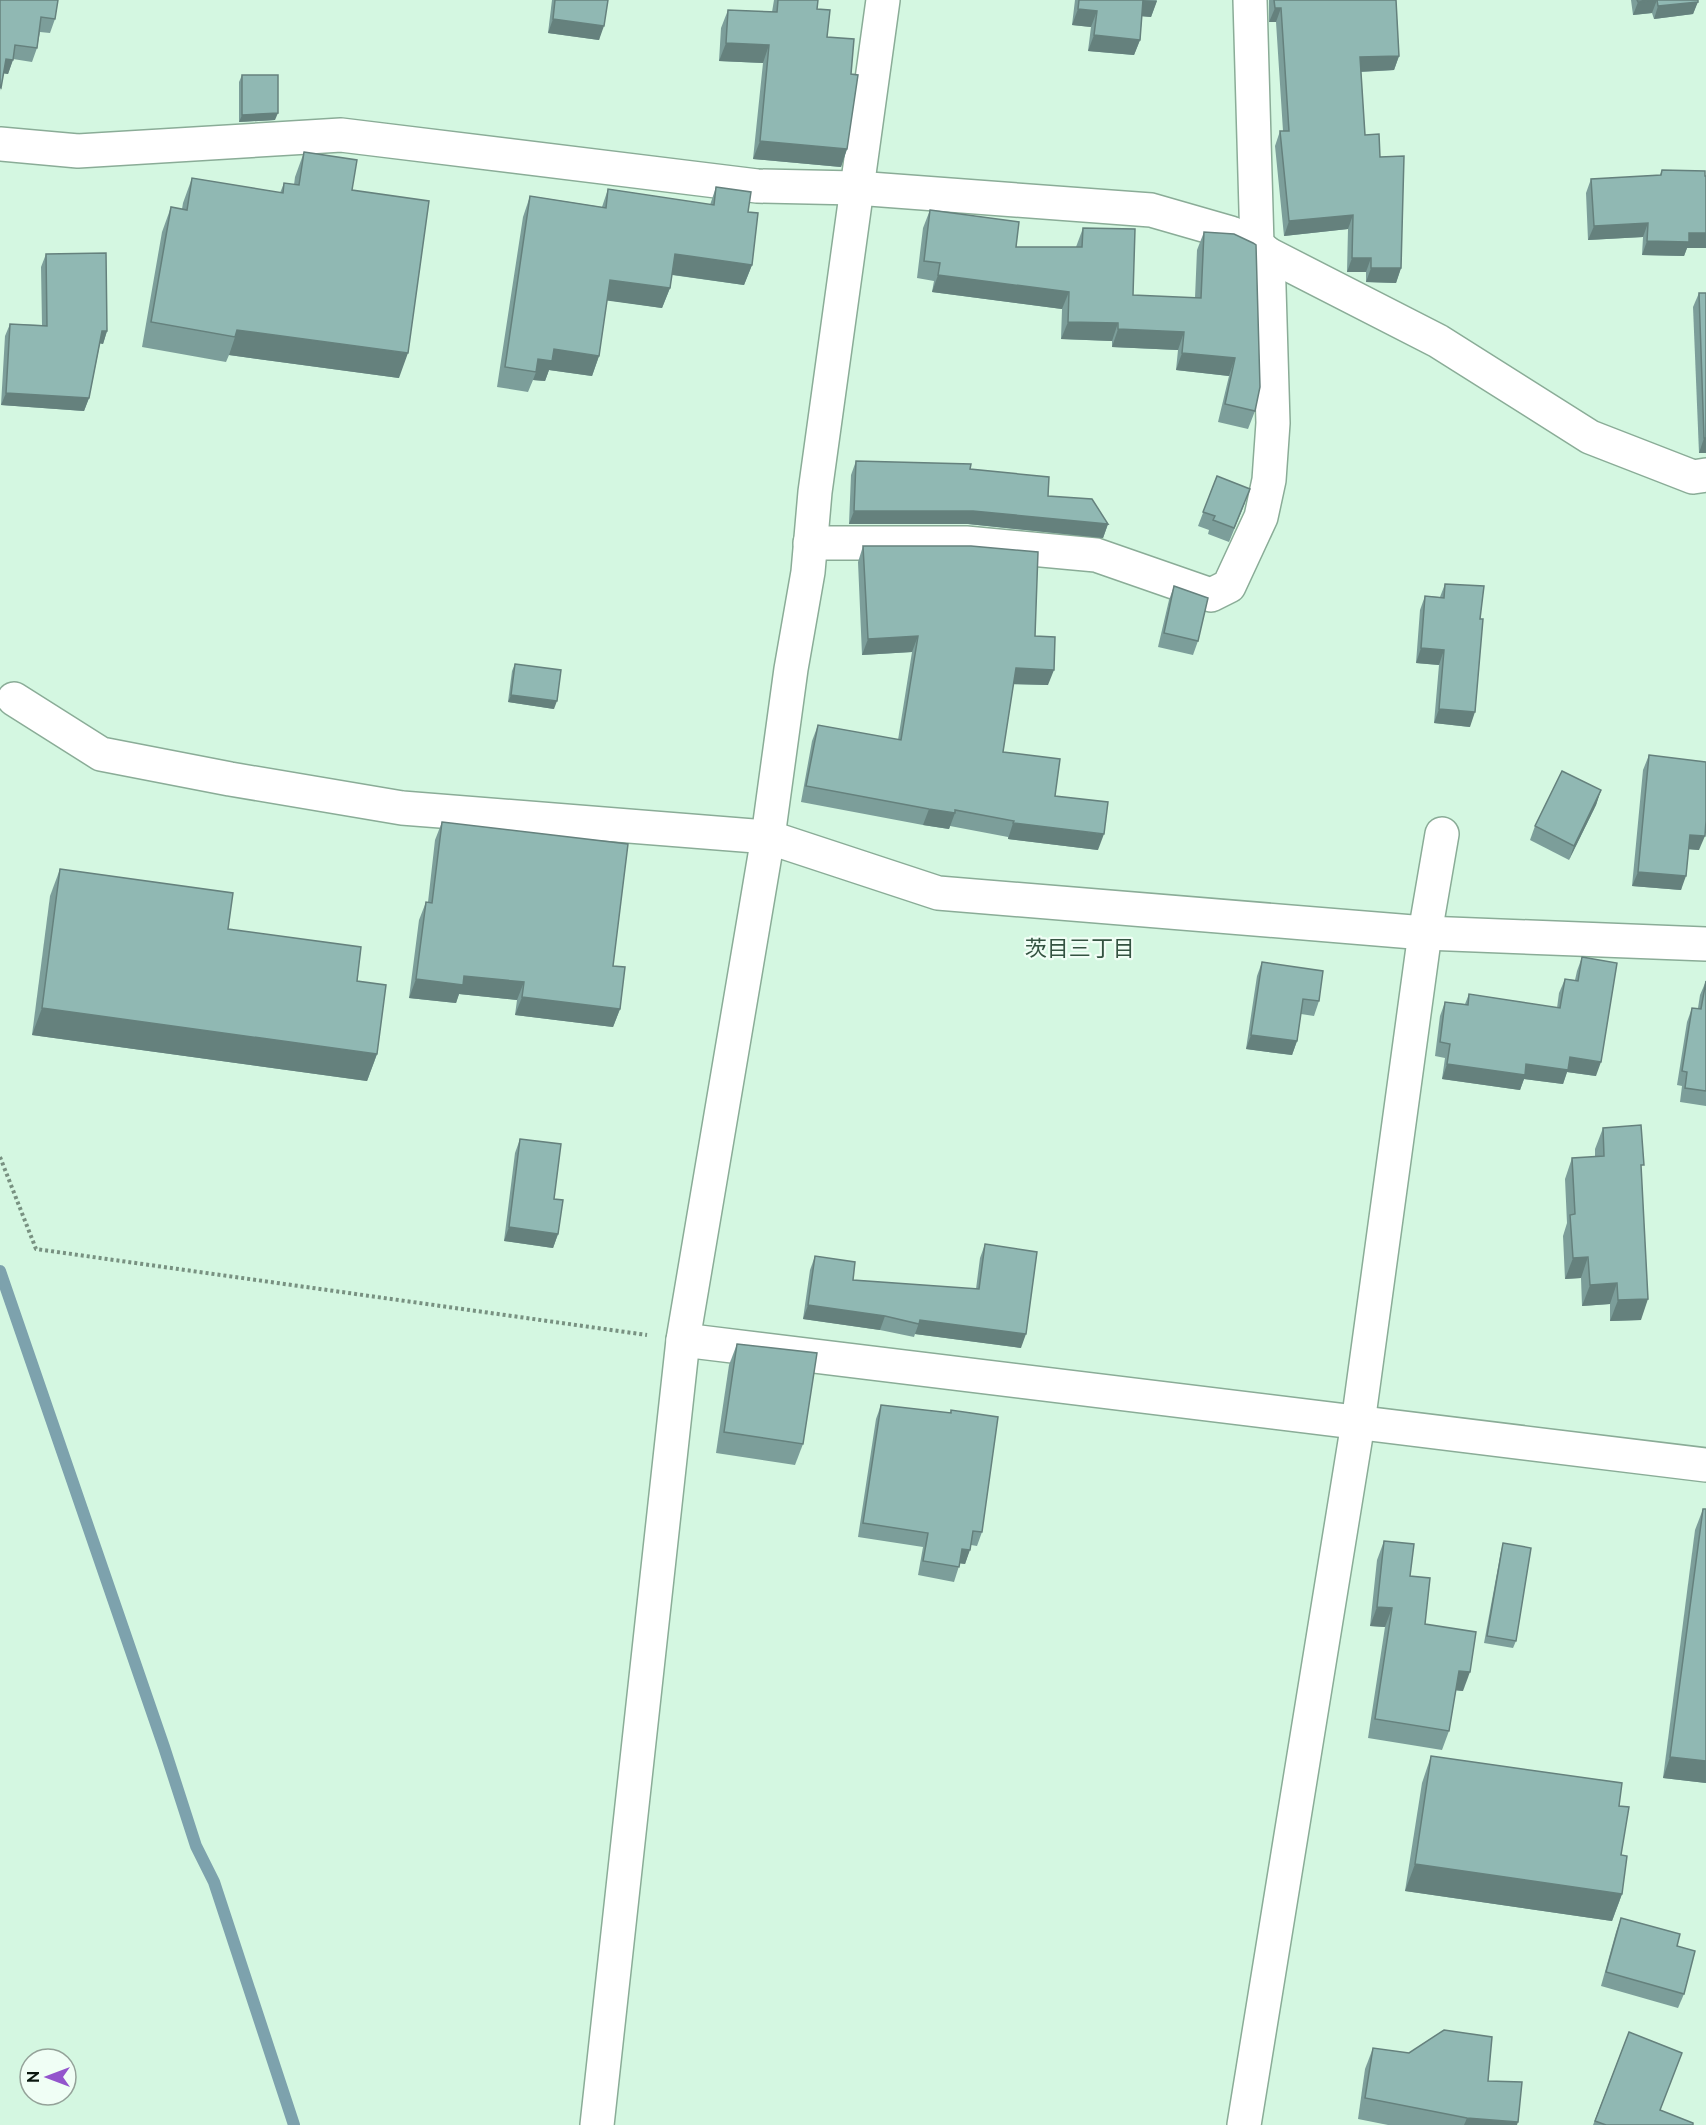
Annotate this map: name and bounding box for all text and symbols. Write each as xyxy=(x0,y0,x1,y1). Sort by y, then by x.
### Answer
district label: 茨目三丁目 xyxy=(1025,935,1135,961)
north arrow xyxy=(18,2047,78,2107)
text: N xyxy=(24,2071,43,2083)

